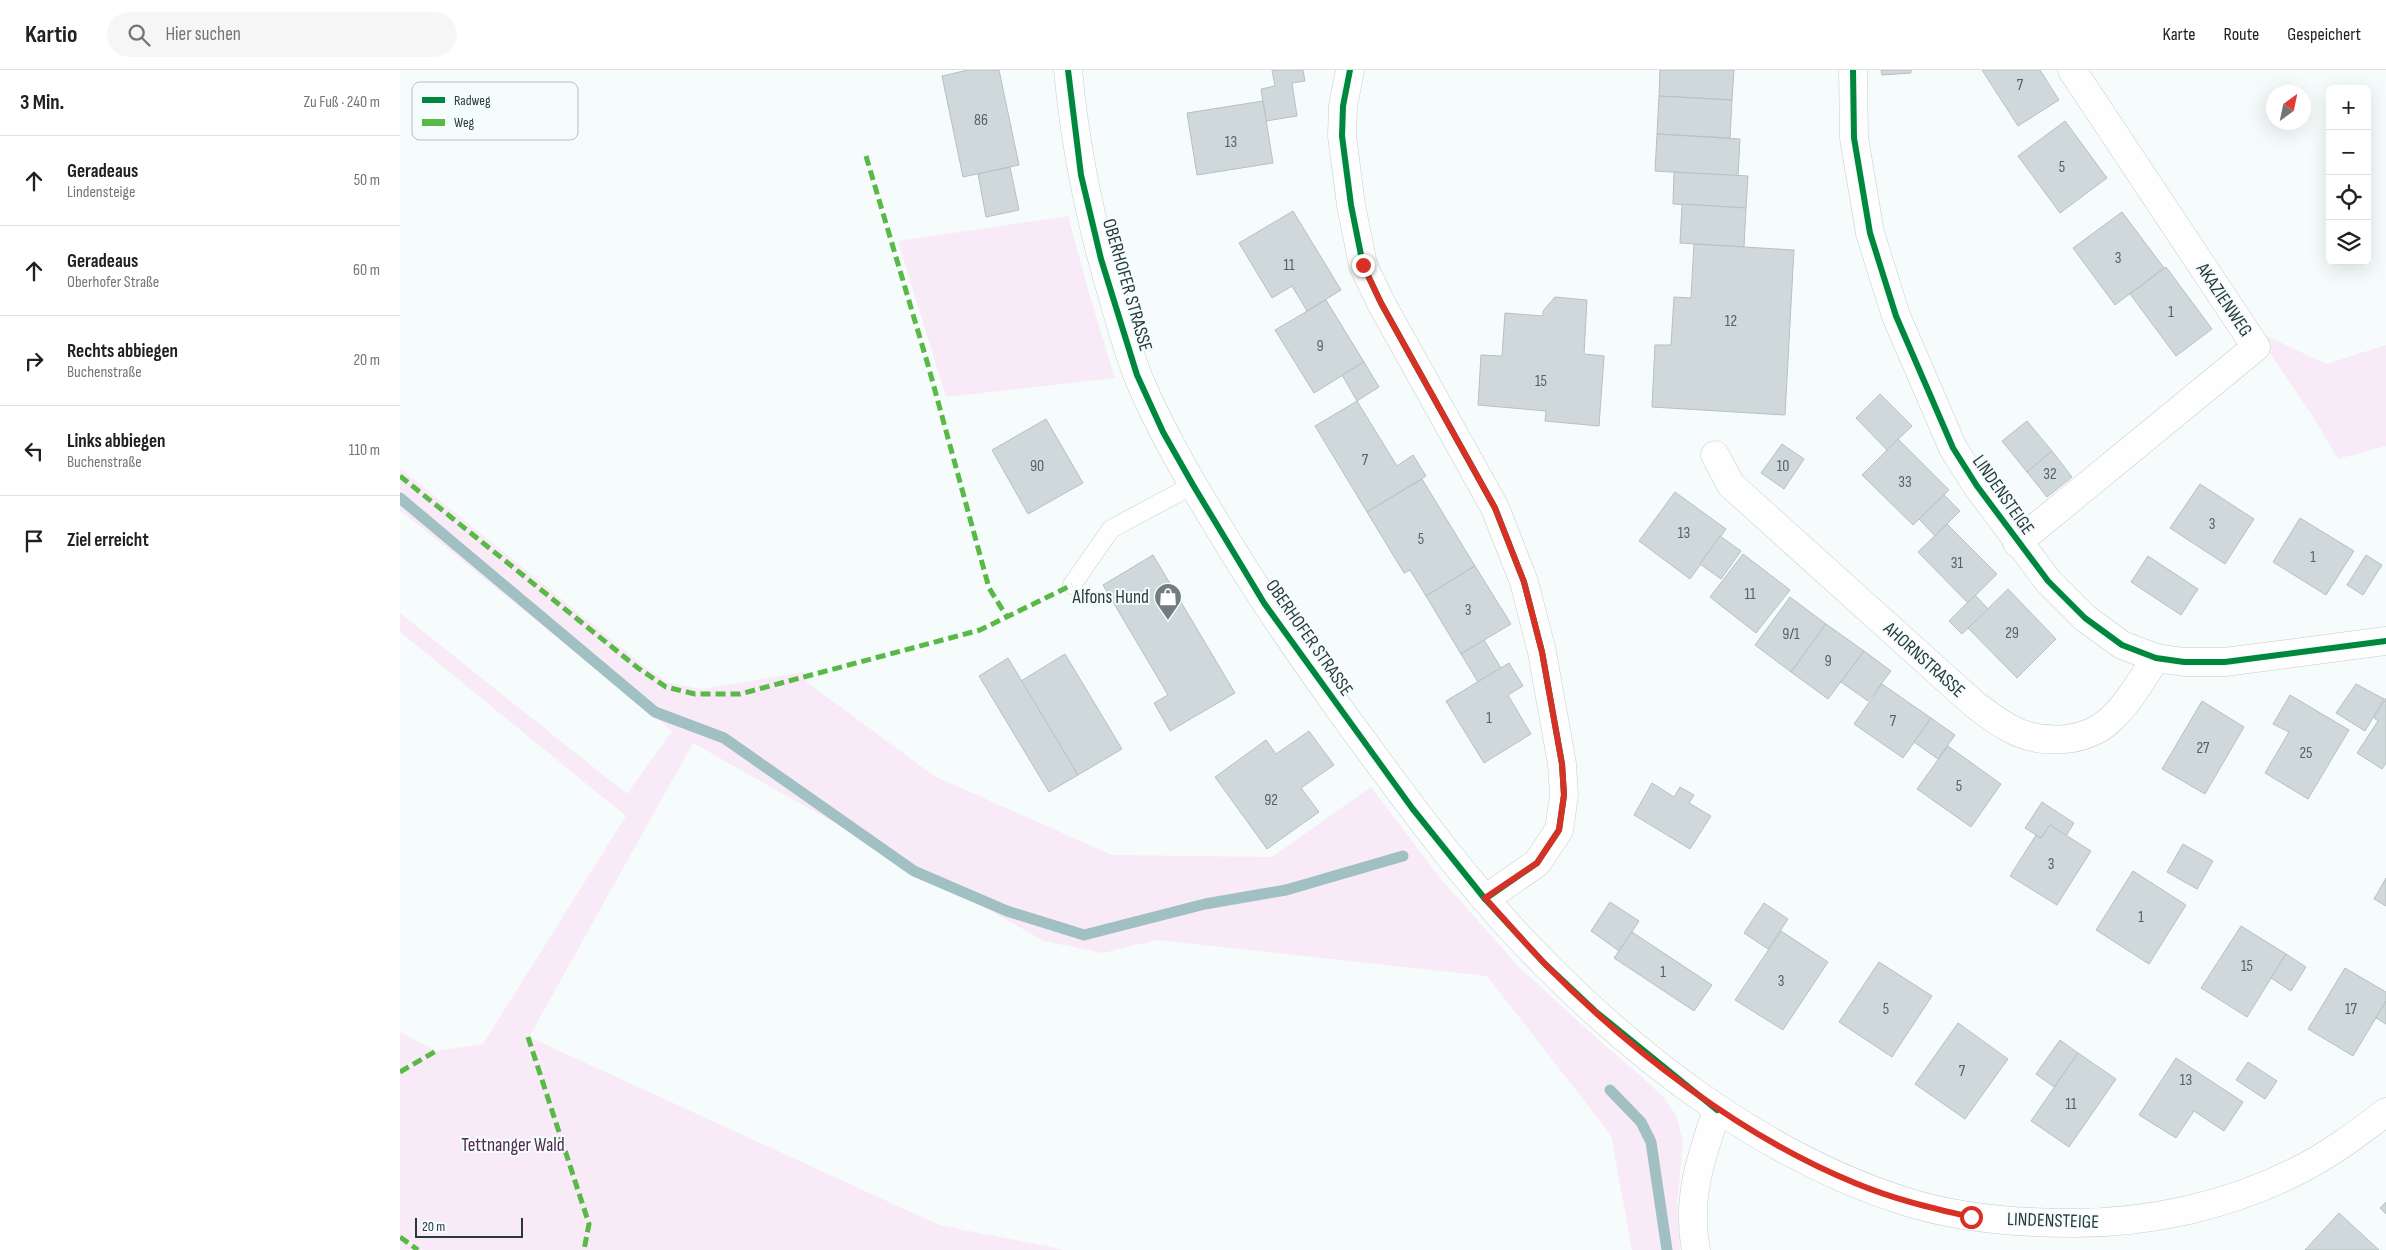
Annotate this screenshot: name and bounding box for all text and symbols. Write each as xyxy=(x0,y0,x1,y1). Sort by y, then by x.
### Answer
search box xyxy=(107,12,457,57)
text: Kartio xyxy=(25,20,77,49)
icon: search xyxy=(125,21,153,49)
text: Hier suchen xyxy=(165,23,241,46)
text: Karte xyxy=(2163,24,2196,45)
text: Route xyxy=(2224,24,2259,45)
text: Gespeichert xyxy=(2287,24,2361,45)
house number: 7 xyxy=(2017,76,2024,95)
legend xyxy=(412,82,578,140)
north arrow xyxy=(2266,85,2311,130)
map controls xyxy=(2326,85,2371,265)
button: + xyxy=(2326,85,2371,130)
text: 3 Min. xyxy=(20,90,64,115)
text: Radweg xyxy=(454,92,491,109)
text: Zu Fuß · 240 m xyxy=(303,93,380,112)
house number: 86 xyxy=(974,111,988,130)
text: Weg xyxy=(454,114,475,131)
button: − xyxy=(2326,130,2371,175)
house number: 13 xyxy=(1225,133,1237,152)
house number: 5 xyxy=(2059,158,2065,177)
text: Geradeaus xyxy=(67,160,138,183)
icon: ahead xyxy=(20,167,48,195)
text: 50 m xyxy=(354,171,380,190)
button: locate xyxy=(2326,175,2371,220)
text: Lindensteige xyxy=(67,183,135,202)
street label: OBERHOFER STRASSE xyxy=(1097,216,1157,354)
button: layers xyxy=(2326,220,2371,265)
house number: 3 xyxy=(2115,249,2121,268)
text: Geradeaus xyxy=(67,250,138,273)
route end xyxy=(1352,254,1375,277)
house number: 11 xyxy=(1283,256,1295,275)
icon: ahead xyxy=(20,257,48,285)
street label: AKAZIENWEG xyxy=(2190,258,2257,341)
text: 60 m xyxy=(353,261,380,280)
text: Oberhofer Straße xyxy=(67,273,159,292)
house number: 1 xyxy=(2168,303,2174,322)
house number: 12 xyxy=(1725,312,1737,331)
house number: 9 xyxy=(1316,337,1324,356)
text: Rechts abbiegen xyxy=(67,340,178,363)
icon: right xyxy=(20,347,48,375)
text: 20 m xyxy=(353,351,380,370)
text: Buchenstraße xyxy=(67,363,142,382)
house number: 15 xyxy=(1535,372,1547,391)
text: Links abbiegen xyxy=(67,430,165,453)
icon: left xyxy=(20,437,48,465)
text: 110 m xyxy=(349,441,380,460)
house number: 7 xyxy=(1362,451,1369,470)
street label: LINDENSTEIGE xyxy=(1967,451,2039,539)
text: Buchenstraße xyxy=(67,453,142,472)
house number: 90 xyxy=(1030,457,1044,476)
house number: 10 xyxy=(1777,457,1789,476)
house number: 32 xyxy=(2043,465,2057,484)
house number: 33 xyxy=(1898,473,1912,492)
house number: 3 xyxy=(2209,515,2215,534)
house number: 13 xyxy=(1678,524,1690,543)
icon: arrive xyxy=(20,527,48,555)
text: Ziel erreicht xyxy=(67,529,149,552)
house number: 5 xyxy=(1418,530,1424,549)
house number: 1 xyxy=(2310,548,2316,567)
house number: 31 xyxy=(1951,554,1964,573)
street label: OBERHOFER STRASSE xyxy=(1260,575,1358,701)
shop icon: Alfons Hund xyxy=(1153,582,1183,621)
house number: 11 xyxy=(1744,585,1756,604)
place label: Alfons Hund xyxy=(1072,586,1149,609)
house number: 3 xyxy=(1465,601,1471,620)
street label: AHORNSTRASSE xyxy=(1878,617,1970,703)
house number: 29 xyxy=(2005,624,2019,643)
house number: 9/1 xyxy=(1782,625,1800,644)
house number: 9 xyxy=(1824,652,1832,671)
house number: 1 xyxy=(1486,709,1492,728)
house number: 7 xyxy=(1890,712,1897,731)
house number: 27 xyxy=(2196,739,2210,758)
house number: 25 xyxy=(2299,744,2313,763)
house number: 5 xyxy=(1956,777,1962,796)
house number: 92 xyxy=(1264,791,1278,810)
house number: 3 xyxy=(2048,855,2054,874)
house number: 1 xyxy=(2138,908,2144,927)
house number: 15 xyxy=(2241,957,2253,976)
house number: 1 xyxy=(1660,963,1666,982)
house number: 3 xyxy=(1778,972,1784,991)
house number: 5 xyxy=(1883,1000,1889,1019)
house number: 17 xyxy=(2345,1000,2358,1019)
house number: 7 xyxy=(1959,1062,1966,1081)
house number: 13 xyxy=(2180,1071,2192,1090)
house number: 11 xyxy=(2065,1095,2077,1114)
park label: Tettnanger Wald xyxy=(461,1134,565,1157)
route start xyxy=(1960,1206,1983,1229)
street label: LINDENSTEIGE xyxy=(2007,1208,2099,1234)
scale bar xyxy=(415,1215,522,1238)
text: 20 m xyxy=(422,1218,445,1235)

